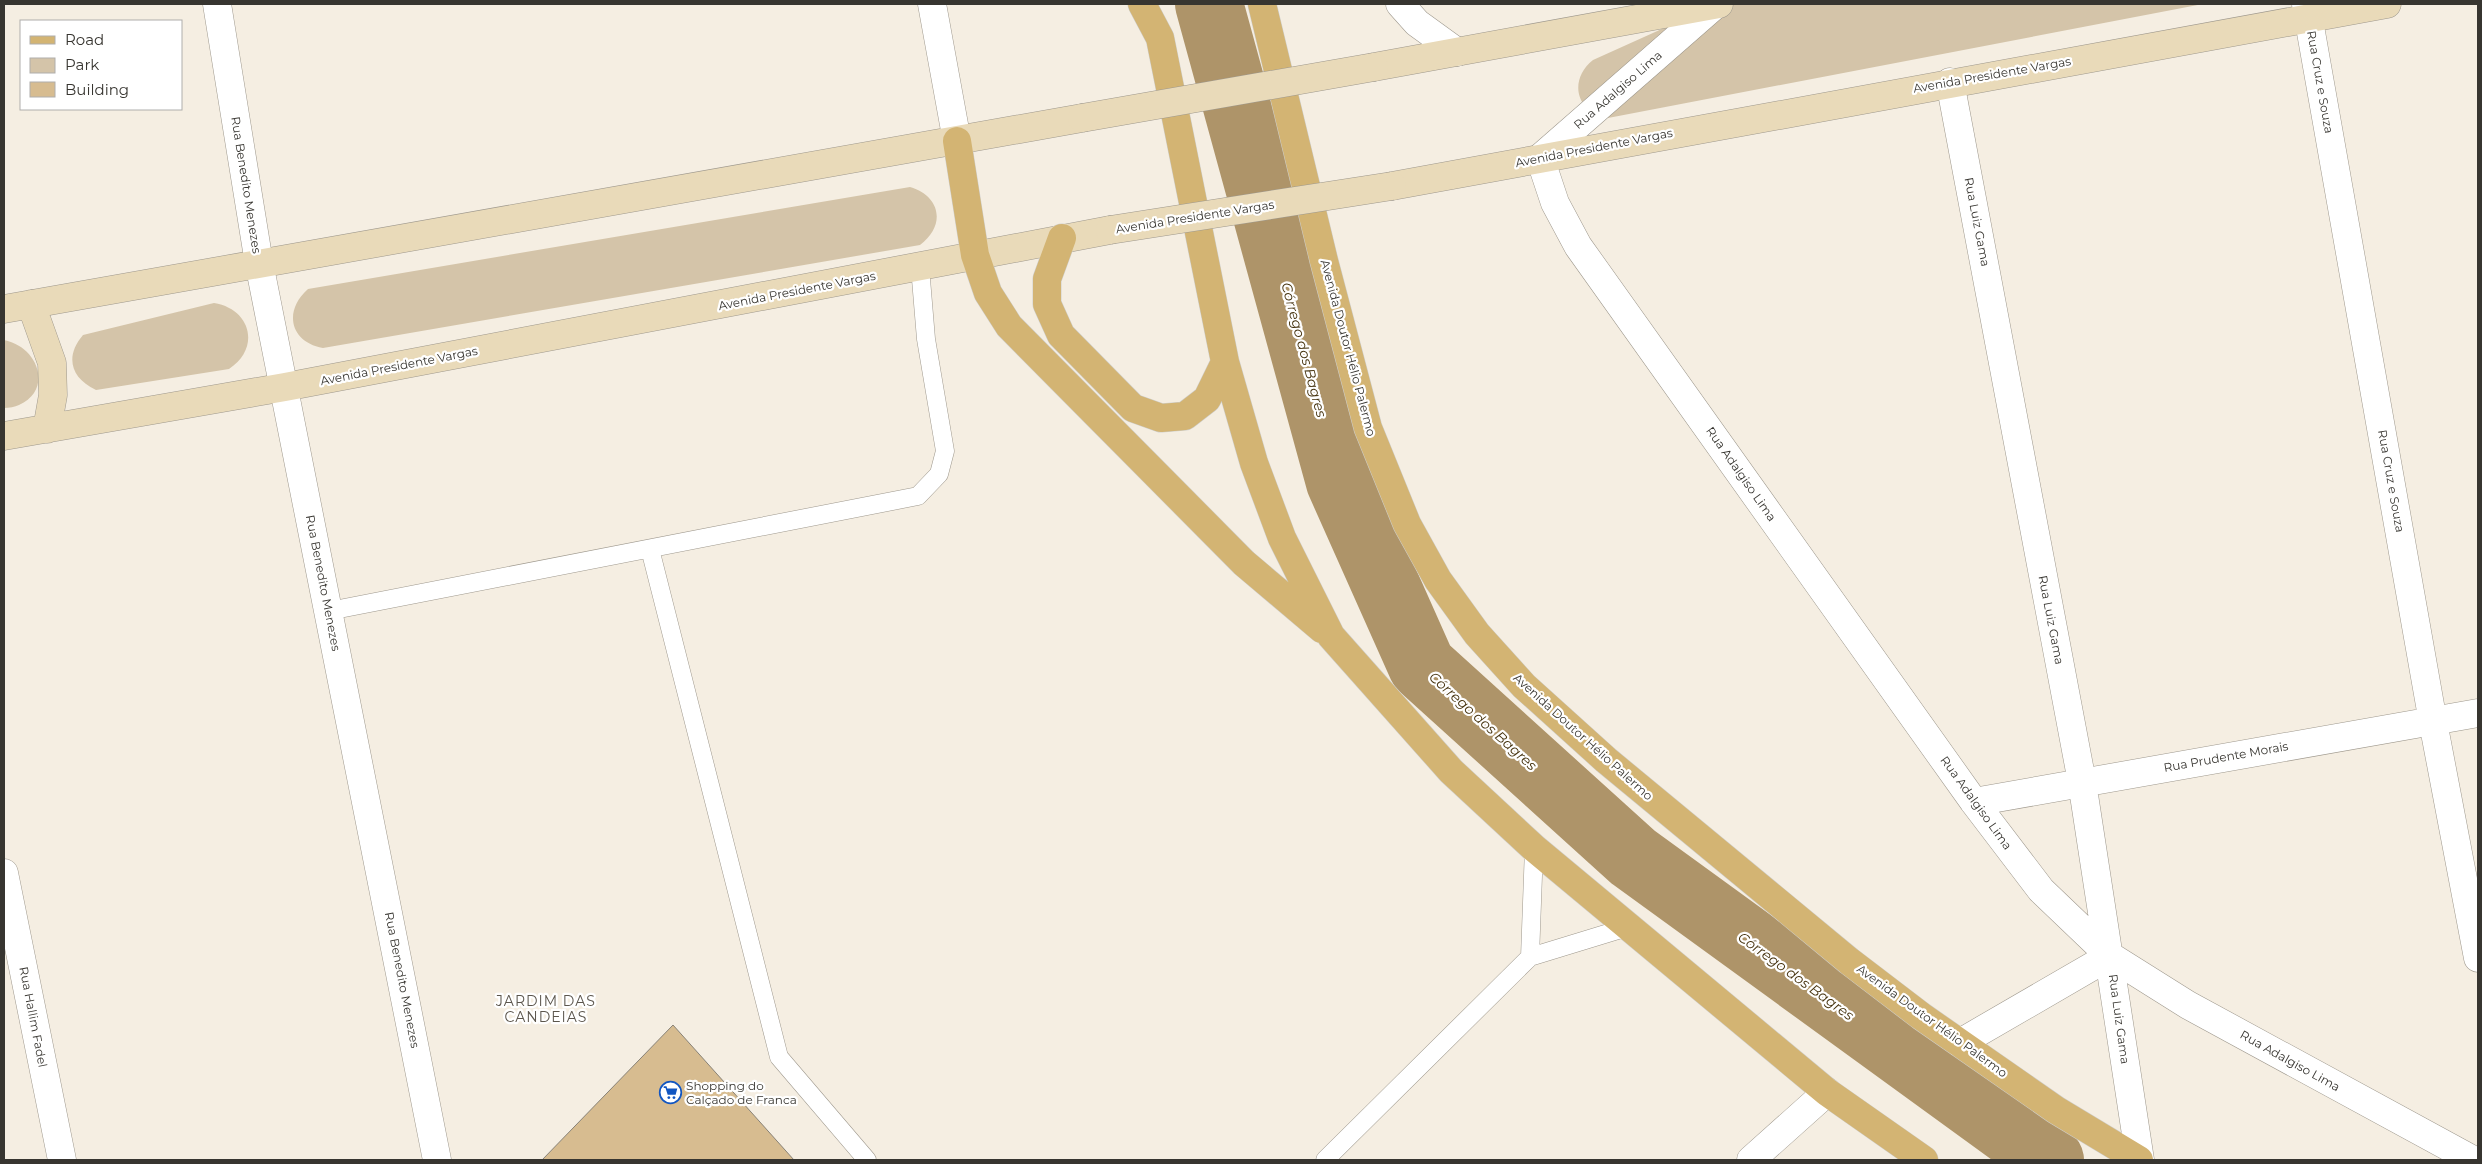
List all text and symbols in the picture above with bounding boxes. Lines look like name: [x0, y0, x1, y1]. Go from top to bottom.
legend: [20, 20, 182, 110]
street label: Rua Cruz e Souza: [2304, 29, 2337, 135]
text: Road: [65, 30, 104, 49]
street label: Rua Adalgiso Lima: [1570, 47, 1665, 132]
street label: Avenida Presidente Vargas: [1912, 53, 2072, 96]
text: Park: [65, 55, 99, 74]
text: Building: [65, 80, 129, 99]
street label: Rua Benedito Menezes: [228, 115, 265, 255]
street label: Avenida Presidente Vargas: [1514, 125, 1674, 170]
street label: Rua Luiz Gama: [1961, 176, 1994, 268]
street label: Avenida Presidente Vargas: [1115, 197, 1275, 236]
street label: Avenida Doutor Hélio Palermo: [1318, 258, 1379, 438]
street label: Avenida Presidente Vargas: [717, 268, 877, 313]
water label: Córrego dos Bagres: [1277, 280, 1331, 420]
street label: Avenida Presidente Vargas: [319, 343, 479, 388]
street label: Rua Adalgiso Lima: [1703, 424, 1780, 524]
street label: Rua Cruz e Souza: [2375, 428, 2408, 534]
street label: Rua Benedito Menezes: [303, 514, 344, 652]
street label: Rua Luiz Gama: [2035, 574, 2068, 666]
water label: Córrego dos Bagres: [1425, 668, 1541, 774]
street label: Avenida Doutor Hélio Palermo: [1511, 670, 1656, 803]
street label: Rua Prudente Morais: [2162, 738, 2289, 775]
street label: Rua Adalgiso Lima: [1937, 753, 2015, 852]
street label: Rua Benedito Menezes: [382, 911, 423, 1049]
water label: Córrego dos Bagres: [1734, 928, 1858, 1024]
street label: Avenida Doutor Hélio Palermo: [1854, 961, 2010, 1080]
street label: Rua Hallim Fadel: [16, 965, 51, 1069]
street label: Rua Luiz Gama: [2106, 973, 2133, 1065]
district label: JARDIM DAS CANDEIAS: [495, 992, 596, 1026]
street label: Rua Adalgiso Lima: [2238, 1027, 2343, 1094]
place label: Shopping do Calçado de Franca: [686, 1078, 797, 1107]
supermarket icon: Shopping do Calçado de Franca: [658, 1081, 682, 1105]

